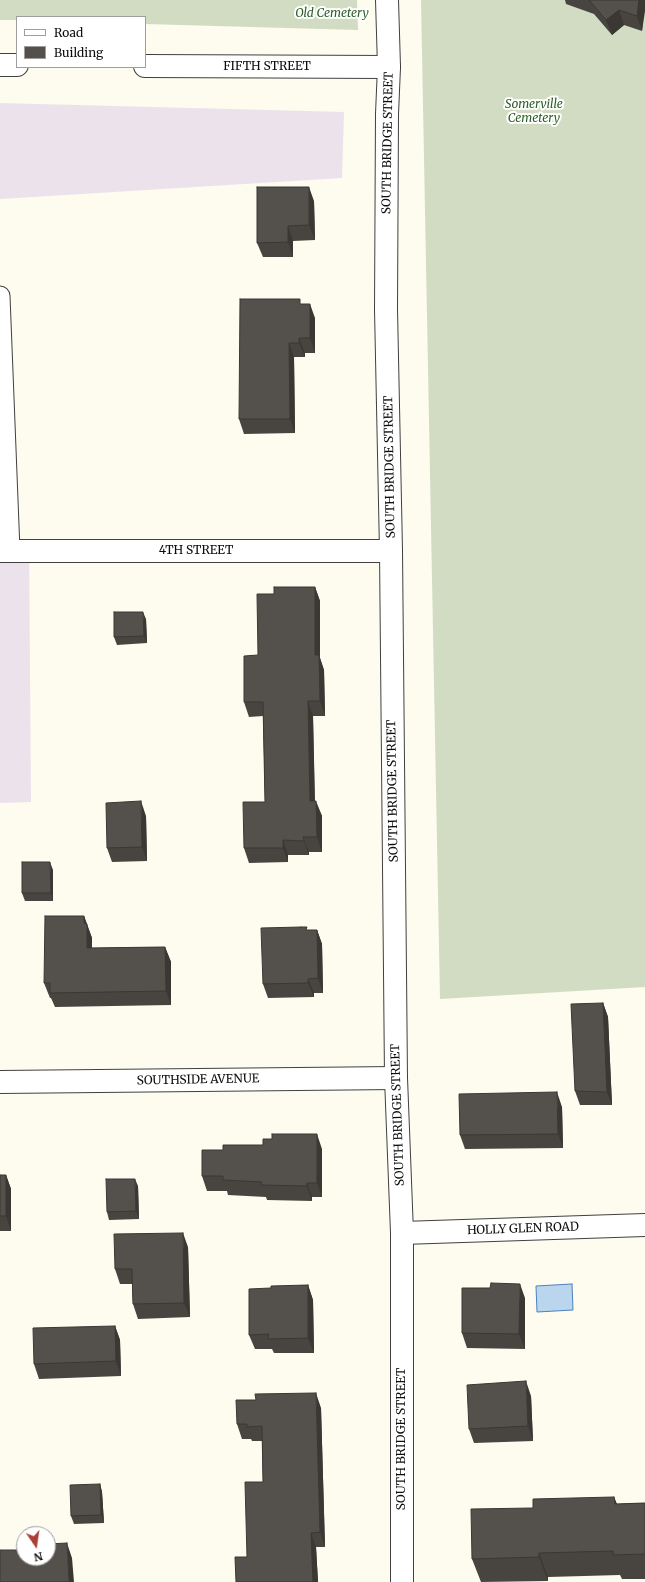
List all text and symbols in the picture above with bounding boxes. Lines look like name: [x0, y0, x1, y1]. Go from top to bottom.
park label: Old Cemetery: [295, 7, 369, 21]
legend: [16, 16, 146, 68]
text: Road: [54, 25, 83, 40]
text: Building: [54, 45, 103, 60]
street label: FIFTH STREET: [223, 60, 311, 74]
street label: SOUTH BRIDGE STREET: [380, 72, 396, 214]
park label: Somerville Cemetery: [505, 98, 563, 126]
street label: SOUTH BRIDGE STREET: [382, 396, 398, 538]
street label: 4TH STREET: [159, 544, 233, 558]
street label: SOUTH BRIDGE STREET: [385, 720, 401, 862]
street label: SOUTH BRIDGE STREET: [388, 1044, 408, 1186]
street label: SOUTHSIDE AVENUE: [137, 1072, 259, 1088]
street label: HOLLY GLEN ROAD: [467, 1220, 579, 1238]
street label: SOUTH BRIDGE STREET: [395, 1368, 409, 1510]
north arrow: [16, 1526, 56, 1566]
text: N: [33, 1549, 44, 1565]

